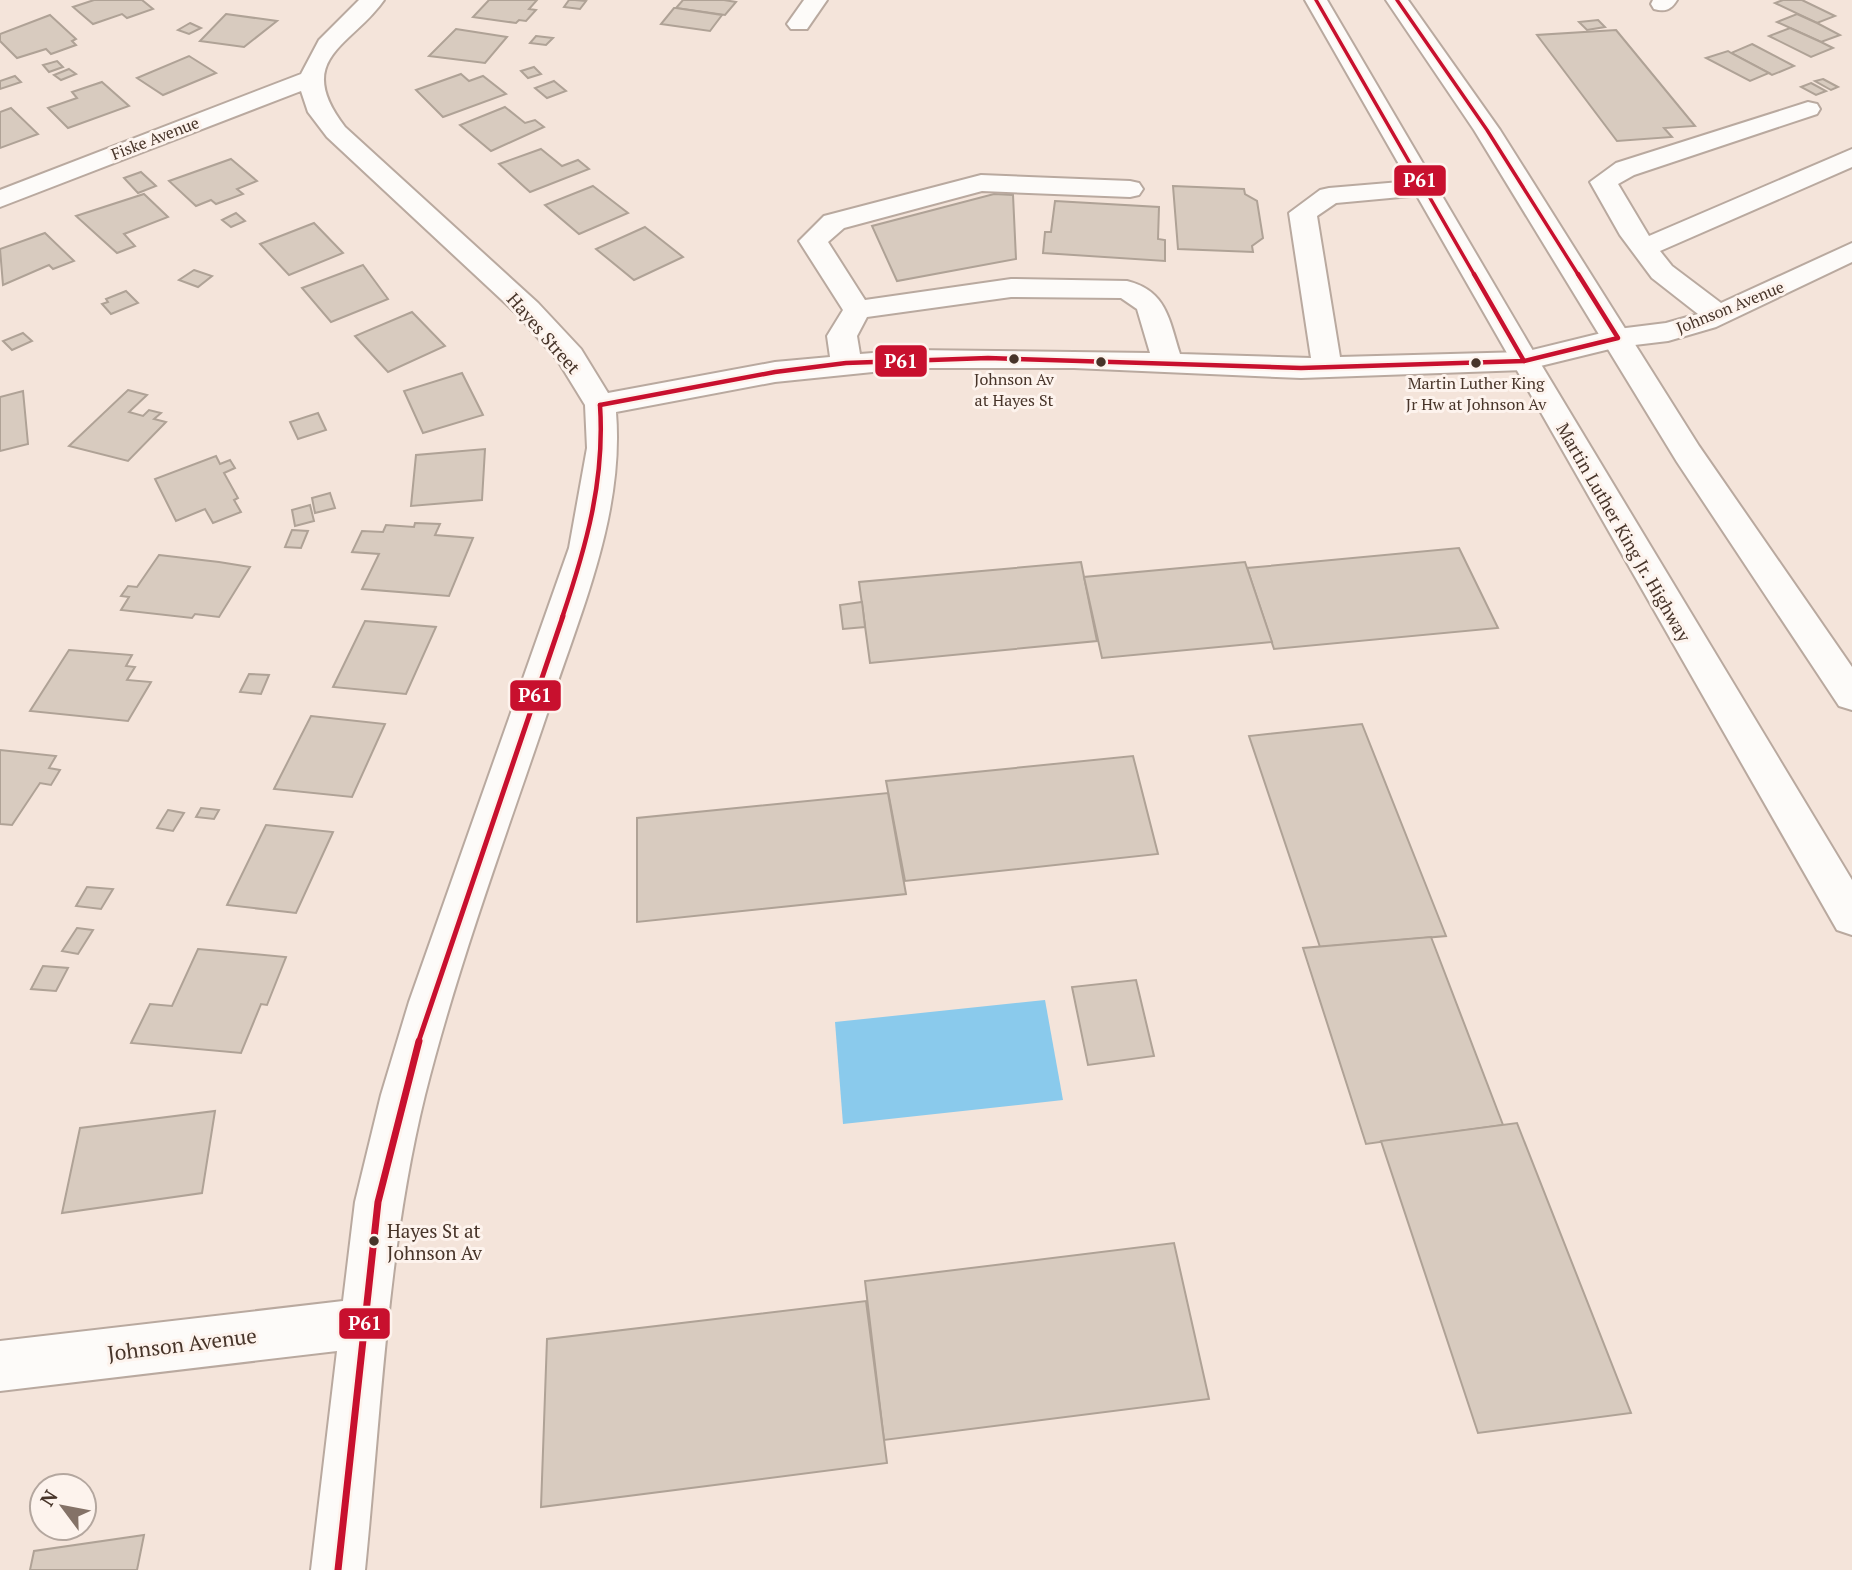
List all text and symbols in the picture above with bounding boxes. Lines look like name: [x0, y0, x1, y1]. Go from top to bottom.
street label: Fiske Avenue: [108, 111, 202, 165]
line badge: P61: [1393, 164, 1447, 197]
text: P61: [1403, 167, 1437, 192]
street label: Johnson Avenue: [1673, 275, 1787, 339]
street label: Hayes Street: [502, 287, 586, 379]
line badge: P61: [874, 344, 928, 378]
text: P61: [884, 348, 918, 373]
marker: Johnson Av at Hayes St: [1007, 352, 1021, 366]
unlabelled marker: [1094, 355, 1108, 369]
marker: Martin Luther King Jr Hw at Johnson Av: [1469, 356, 1483, 370]
place label: Johnson Av at Hayes St: [974, 368, 1055, 411]
place label: Martin Luther King Jr Hw at Johnson Av: [1406, 372, 1547, 415]
street label: Martin Luther King Jr. Highway: [1551, 418, 1697, 647]
line badge: P61: [509, 679, 562, 712]
text: P61: [518, 682, 552, 707]
place label: Hayes St at Johnson Av: [387, 1218, 482, 1265]
marker: Hayes St at Johnson Av: [367, 1234, 381, 1248]
line badge: P61: [338, 1307, 391, 1340]
text: P61: [348, 1310, 382, 1335]
street label: Johnson Avenue: [106, 1321, 258, 1367]
north arrow: [28, 1472, 98, 1542]
text: N: [34, 1484, 63, 1510]

